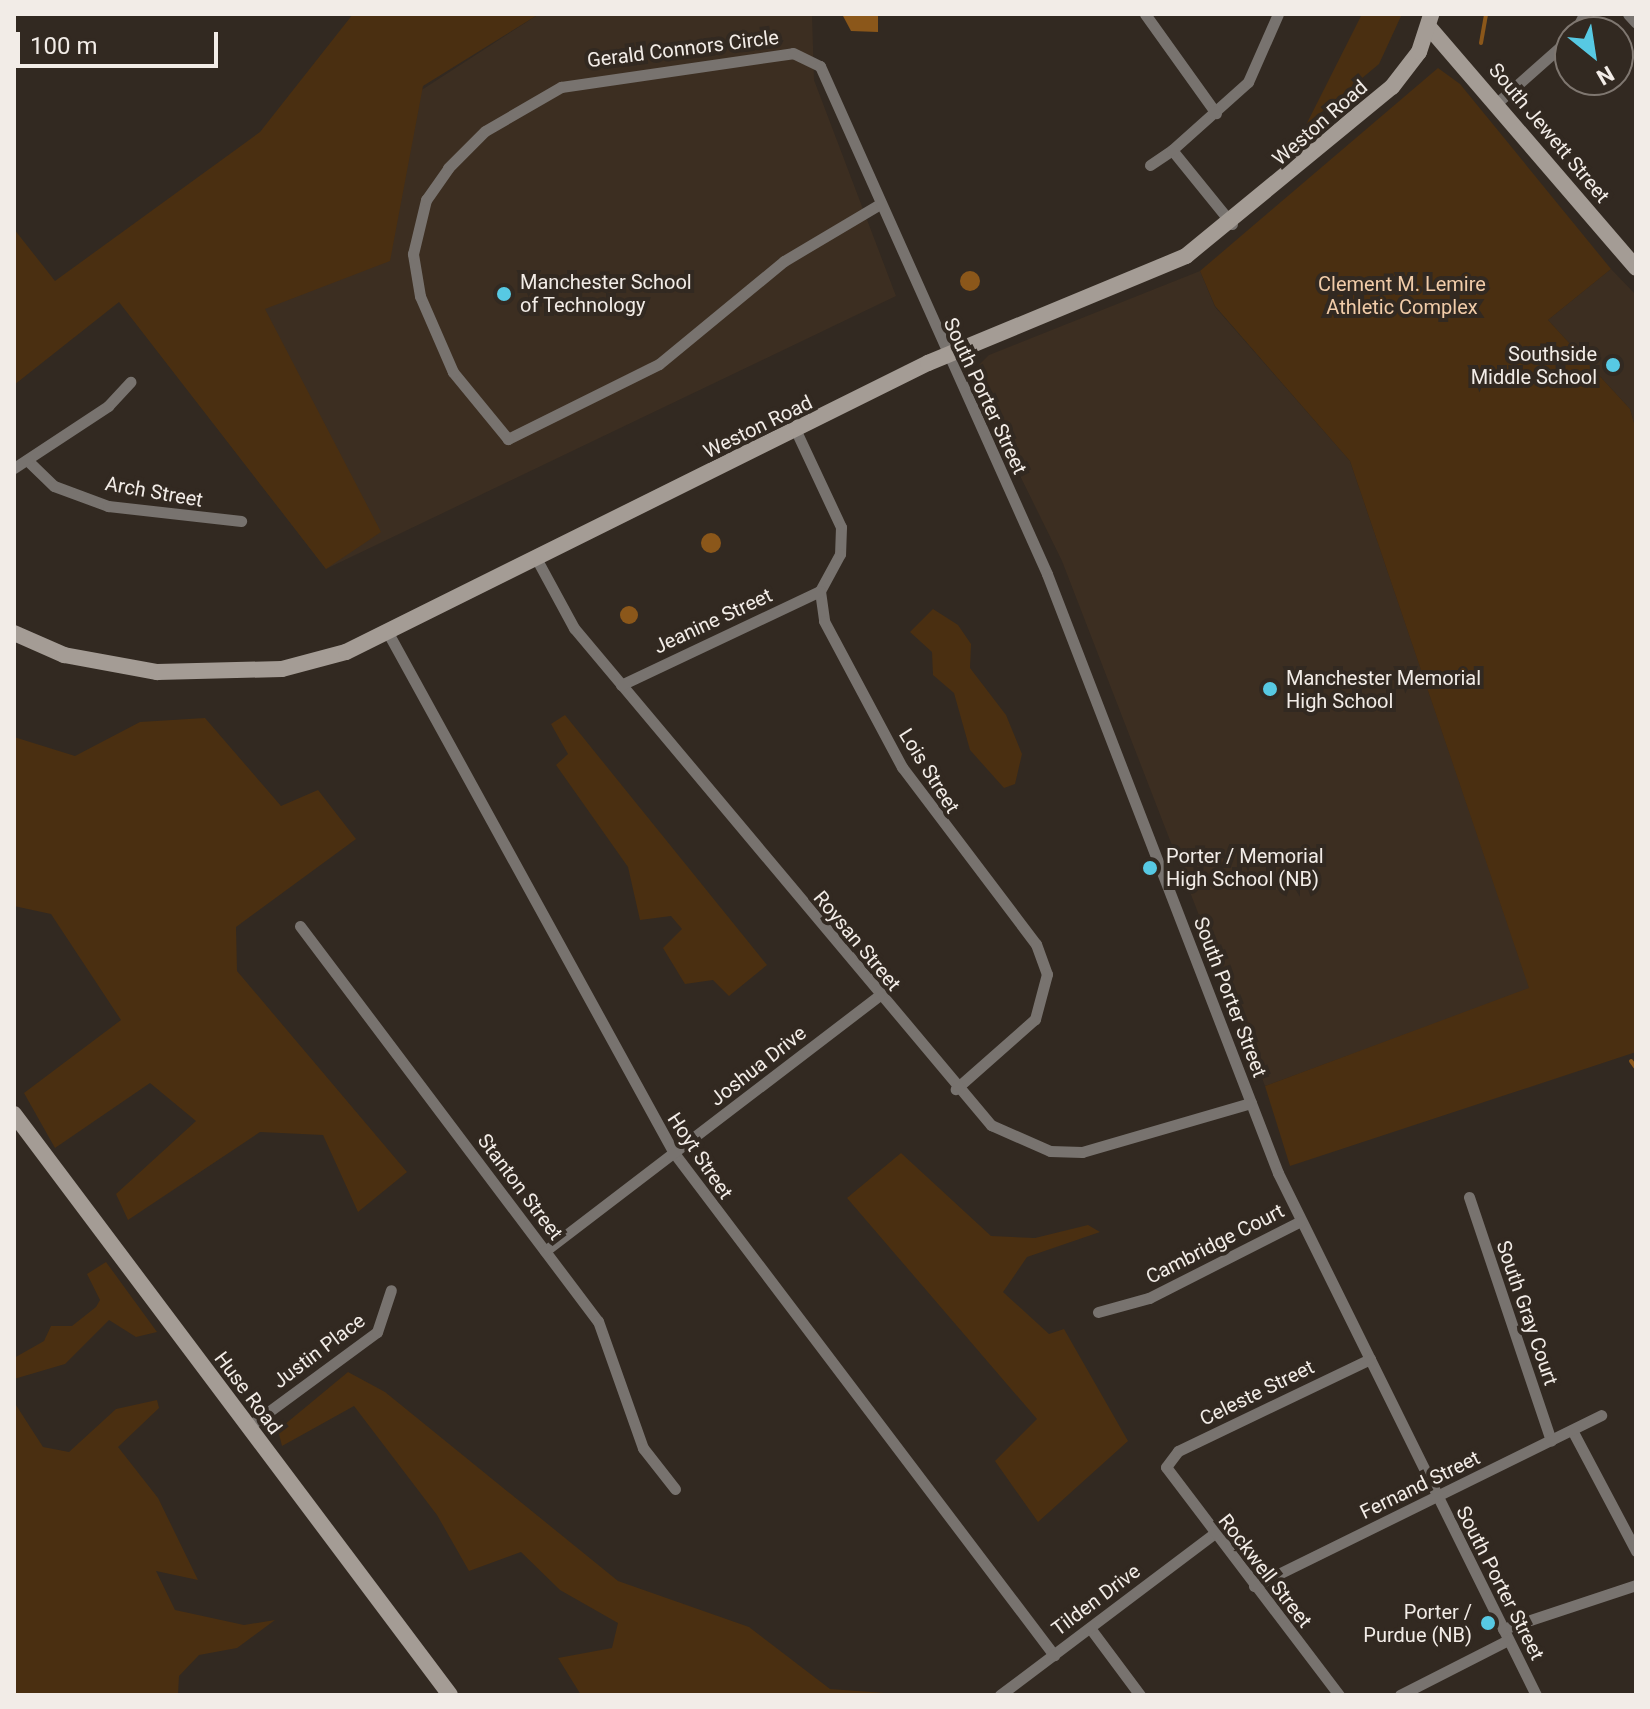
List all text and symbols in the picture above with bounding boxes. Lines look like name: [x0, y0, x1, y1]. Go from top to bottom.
scale bar: [20, 16, 222, 66]
north arrow: [1554, 16, 1634, 96]
street label: Gerald Connors Circle: [586, 25, 780, 73]
text: 100 m: [30, 32, 97, 60]
street label: South Jewett Street: [1484, 58, 1614, 208]
text: N: [1592, 61, 1618, 90]
street label: Weston Road: [1268, 75, 1372, 171]
place label: Manchester School of Technology: [520, 270, 692, 317]
park label: Clement M. Lemire Athletic Complex: [1318, 273, 1486, 320]
marker: Manchester School of Technology: [495, 285, 513, 303]
street label: South Porter Street: [938, 314, 1032, 478]
place label: Southside Middle School: [1471, 342, 1597, 389]
marker: Southside Middle School: [1604, 356, 1622, 374]
street label: Weston Road: [700, 390, 816, 464]
street label: Arch Street: [103, 472, 205, 512]
street label: Jeanine Street: [650, 583, 776, 659]
place label: Manchester Memorial High School: [1286, 666, 1481, 713]
marker: Manchester Memorial High School: [1261, 680, 1279, 698]
street label: Lois Street: [894, 724, 964, 818]
place label: Porter / Memorial High School (NB): [1166, 844, 1324, 891]
marker: Porter / Memorial High School (NB): [1141, 859, 1159, 877]
street label: Roysan Street: [808, 886, 906, 996]
street label: South Porter Street: [1188, 914, 1272, 1080]
street label: Joshua Drive: [705, 1021, 811, 1111]
street label: Hoyt Street: [662, 1108, 738, 1204]
street label: Stanton Street: [472, 1129, 568, 1245]
street label: Cambridge Court: [1142, 1199, 1288, 1289]
street label: South Gray Court: [1491, 1238, 1563, 1388]
street label: Justin Place: [268, 1309, 370, 1393]
street label: Huse Road: [209, 1347, 287, 1439]
street label: Celeste Street: [1196, 1355, 1318, 1431]
street label: Fernand Street: [1356, 1446, 1484, 1524]
street label: South Porter Street: [1451, 1502, 1549, 1664]
street label: Rockwell Street: [1213, 1509, 1317, 1633]
street label: Tilden Drive: [1047, 1559, 1145, 1641]
place label: Porter / Purdue (NB): [1363, 1600, 1472, 1647]
marker: Porter / Purdue (NB): [1479, 1614, 1497, 1632]

